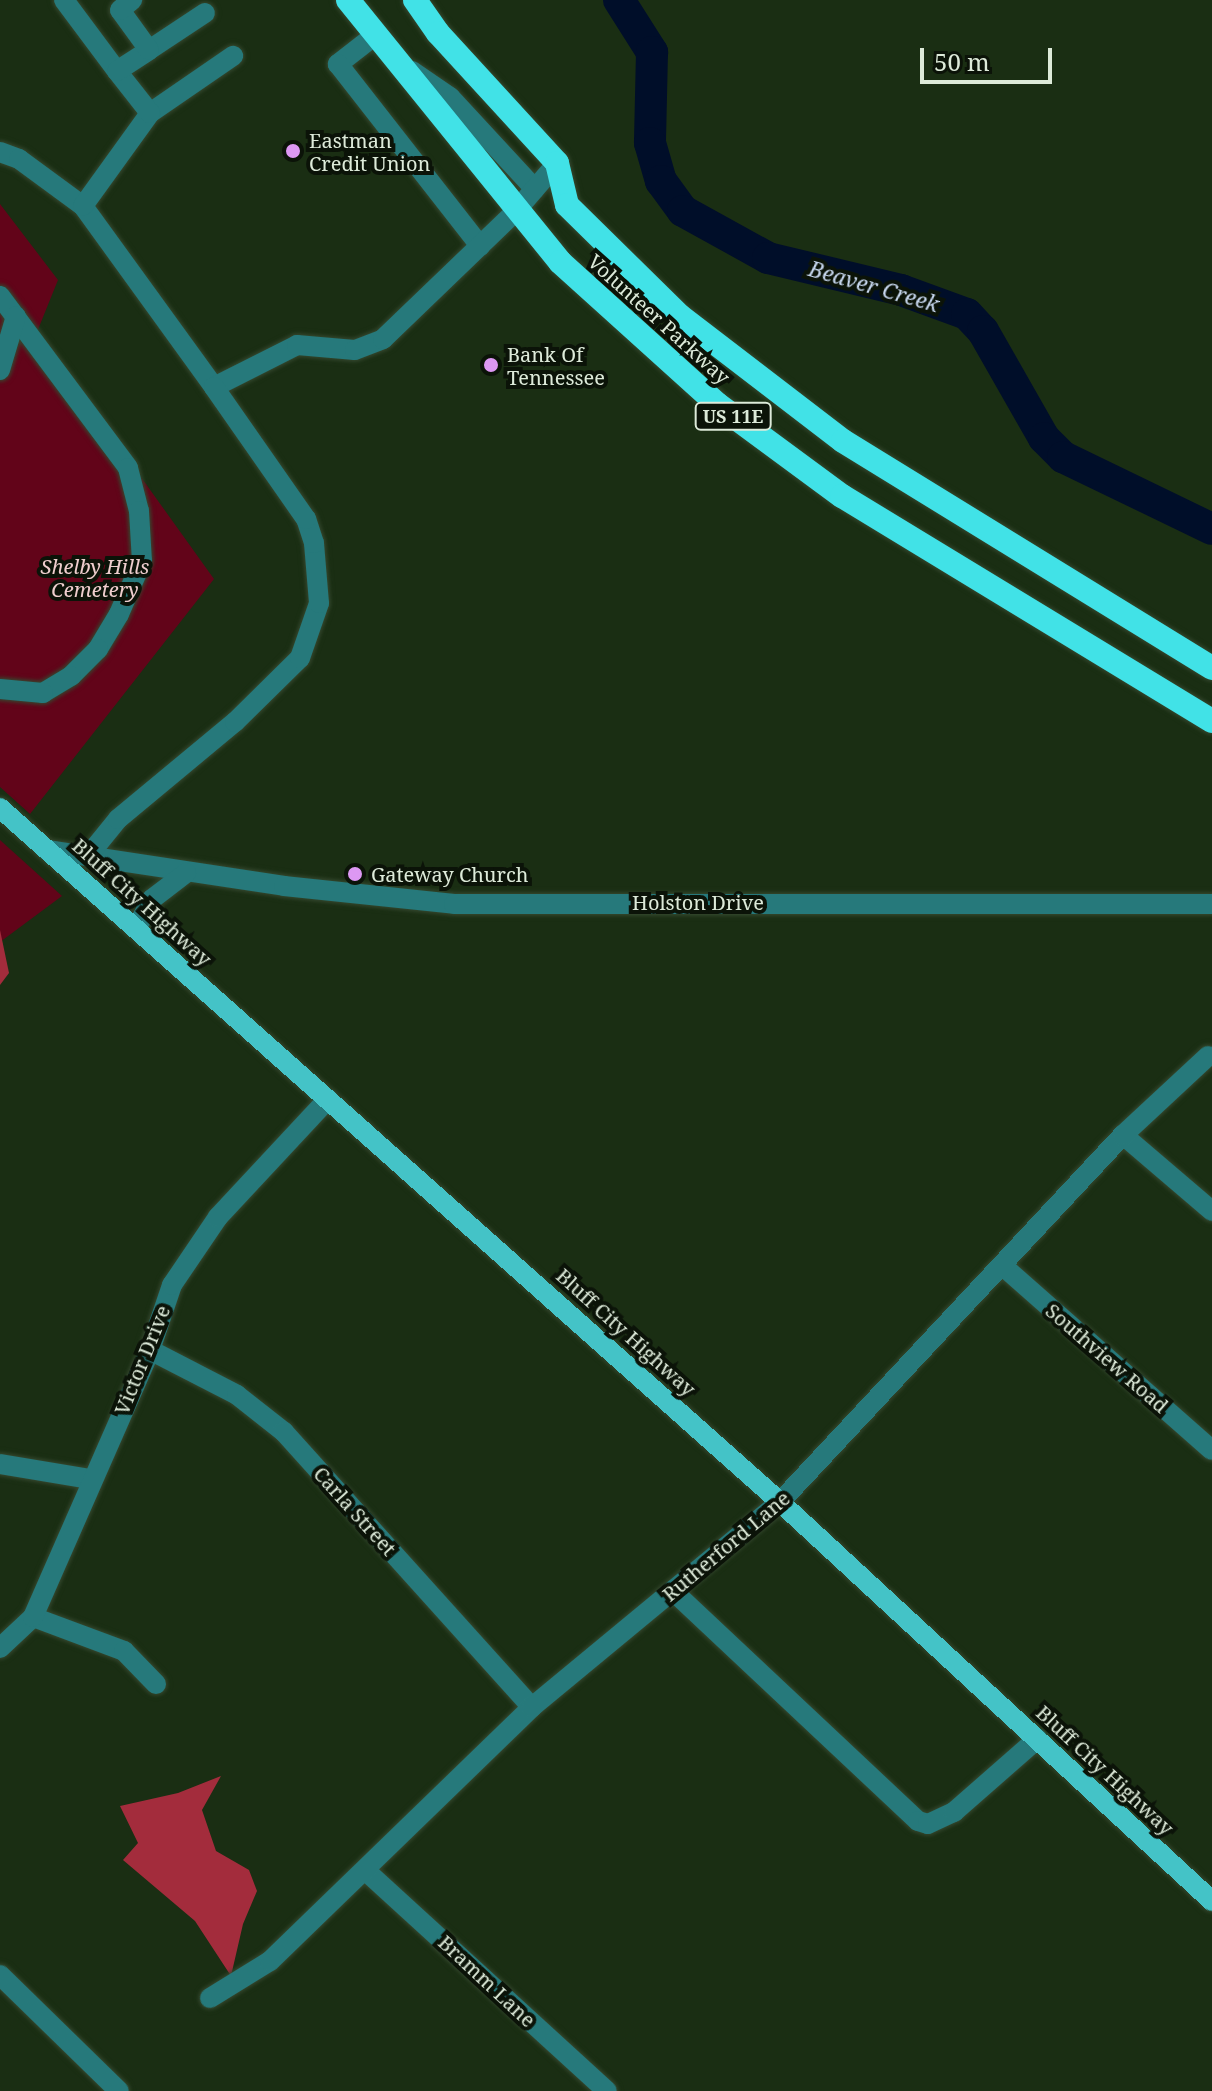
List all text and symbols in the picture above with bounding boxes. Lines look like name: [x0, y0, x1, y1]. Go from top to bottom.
scale bar: [924, 32, 1056, 82]
text: 50 m: [934, 45, 990, 78]
place label: Eastman Credit Union: [309, 128, 430, 175]
marker: Eastman Credit Union: [284, 142, 302, 160]
street label: Volunteer Parkway: [583, 249, 735, 389]
water label: Beaver Creek: [806, 255, 942, 317]
place label: Bank Of Tennessee: [507, 342, 605, 389]
marker: Bank Of Tennessee: [482, 356, 500, 374]
road number: US 11E: [693, 402, 773, 430]
park label: Shelby Hills Cemetery: [41, 554, 149, 601]
street label: Bluff City Highway: [68, 833, 216, 971]
place label: Gateway Church: [371, 862, 529, 886]
marker: Gateway Church: [346, 865, 364, 883]
street label: Holston Drive: [632, 890, 764, 914]
street label: Bluff City Highway: [552, 1263, 700, 1401]
street label: Southview Road: [1041, 1298, 1173, 1418]
street label: Victor Drive: [109, 1302, 175, 1418]
street label: Carla Street: [309, 1462, 401, 1560]
street label: Rutherford Lane: [657, 1486, 795, 1606]
street label: Bluff City Highway: [1031, 1700, 1179, 1840]
street label: Bramm Lane: [434, 1930, 540, 2032]

